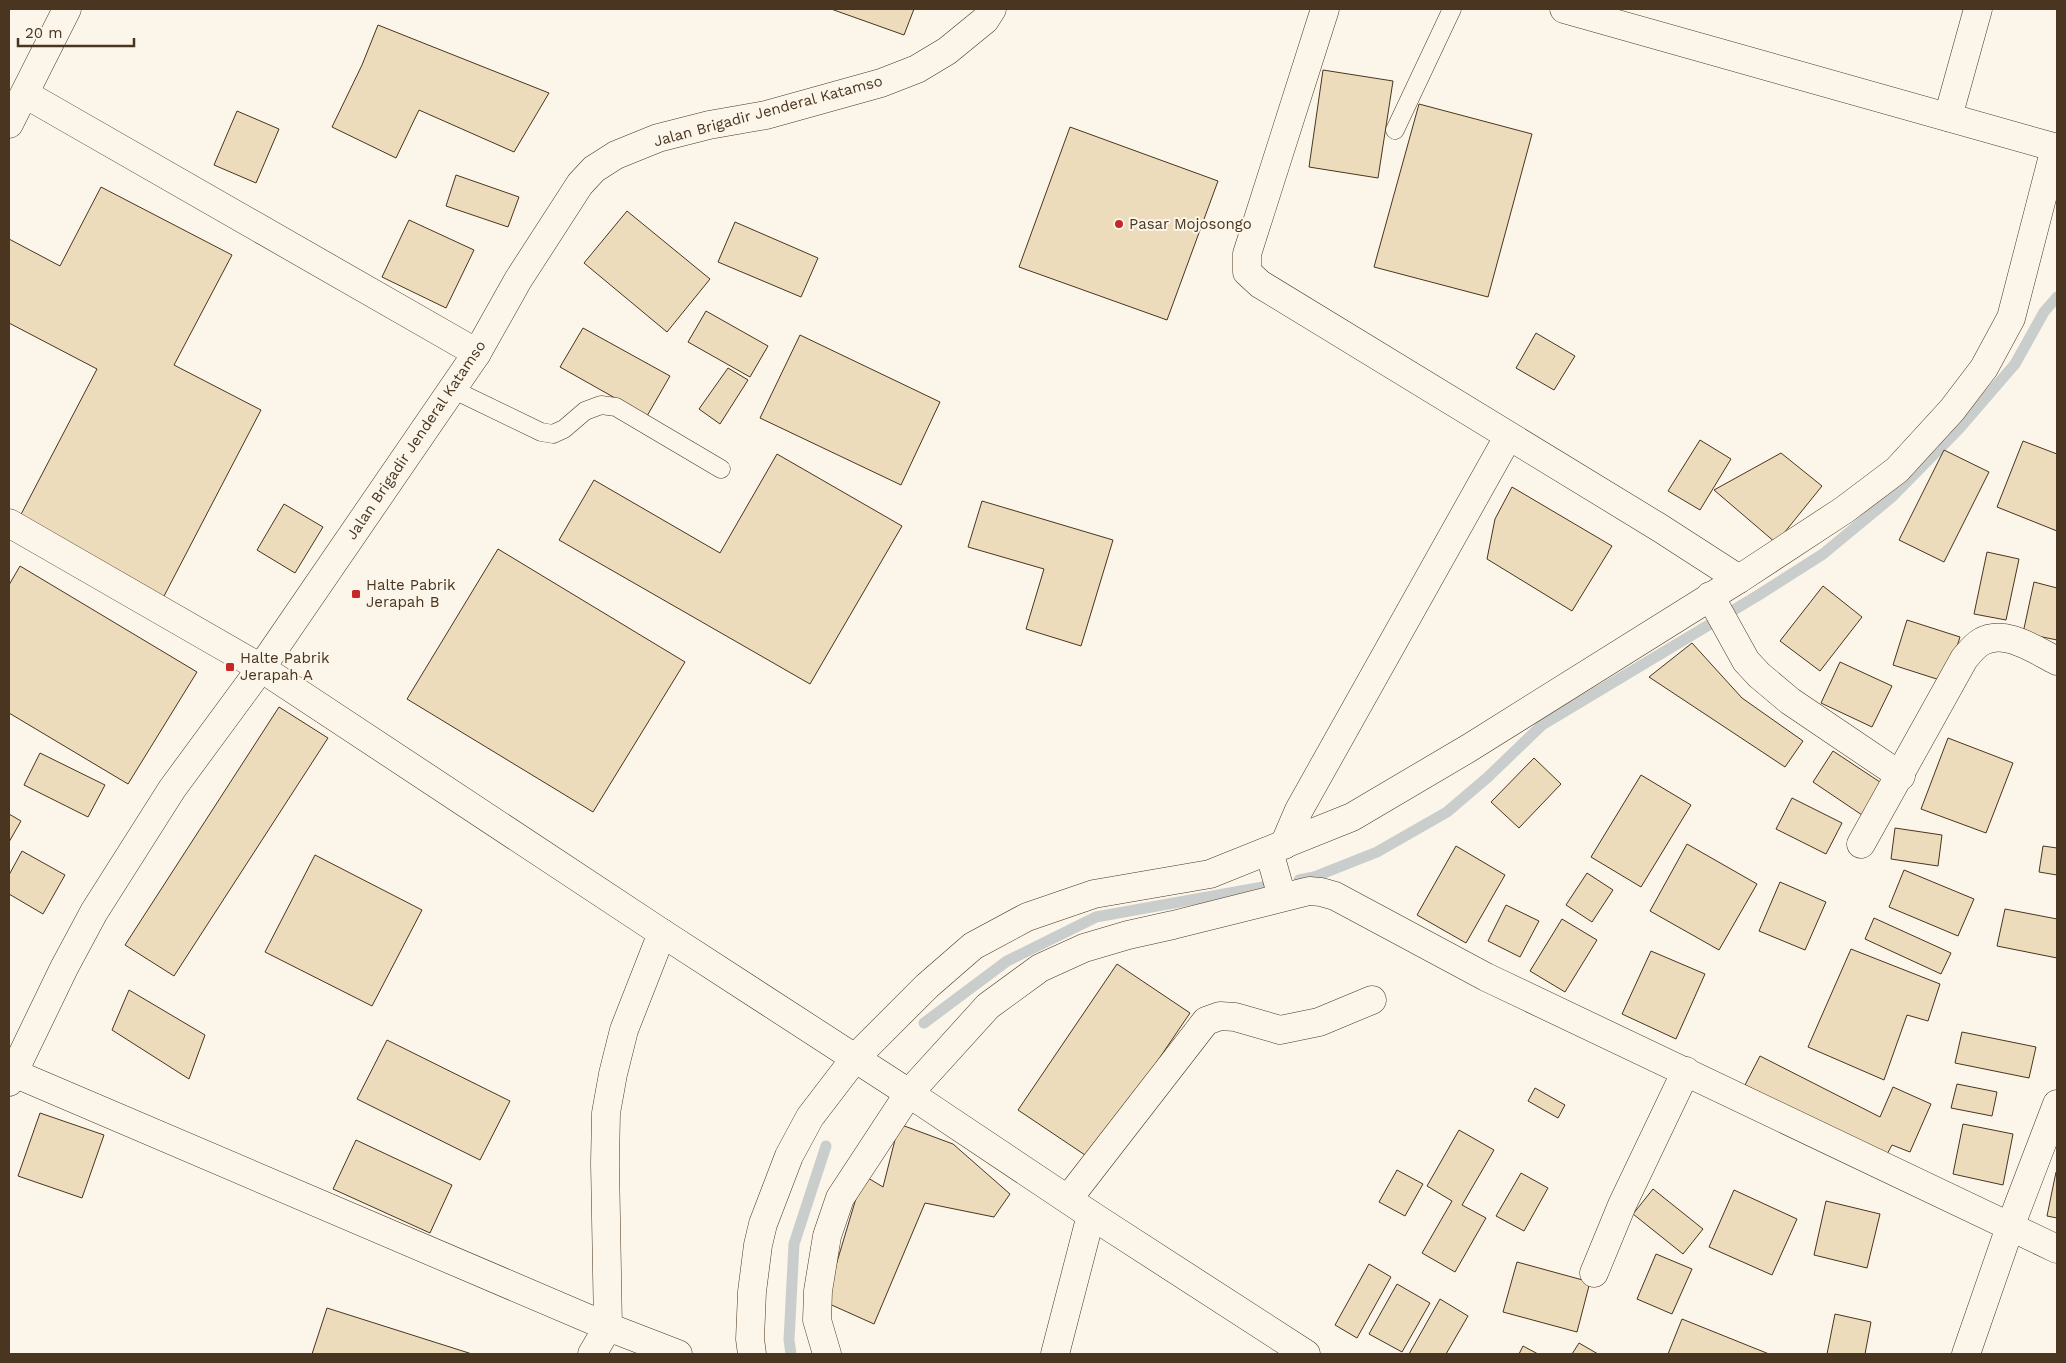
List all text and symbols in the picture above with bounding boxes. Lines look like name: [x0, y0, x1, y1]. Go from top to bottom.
scale bar: [18, 15, 134, 47]
text: 20 m: [25, 24, 63, 42]
street label: Jalan Brigadir Jenderal Katamso: [652, 72, 884, 150]
place label: Pasar Mojosongo: [1129, 215, 1252, 233]
marker: Pasar Mojosongo: [1113, 218, 1125, 230]
street label: Jalan Brigadir Jenderal Katamso: [342, 337, 490, 543]
place label: Halte Pabrik Jerapah B: [366, 576, 456, 611]
marker: Halte Pabrik Jerapah B: [350, 588, 362, 600]
place label: Halte Pabrik Jerapah A: [240, 649, 330, 684]
marker: Halte Pabrik Jerapah A: [224, 661, 236, 673]

